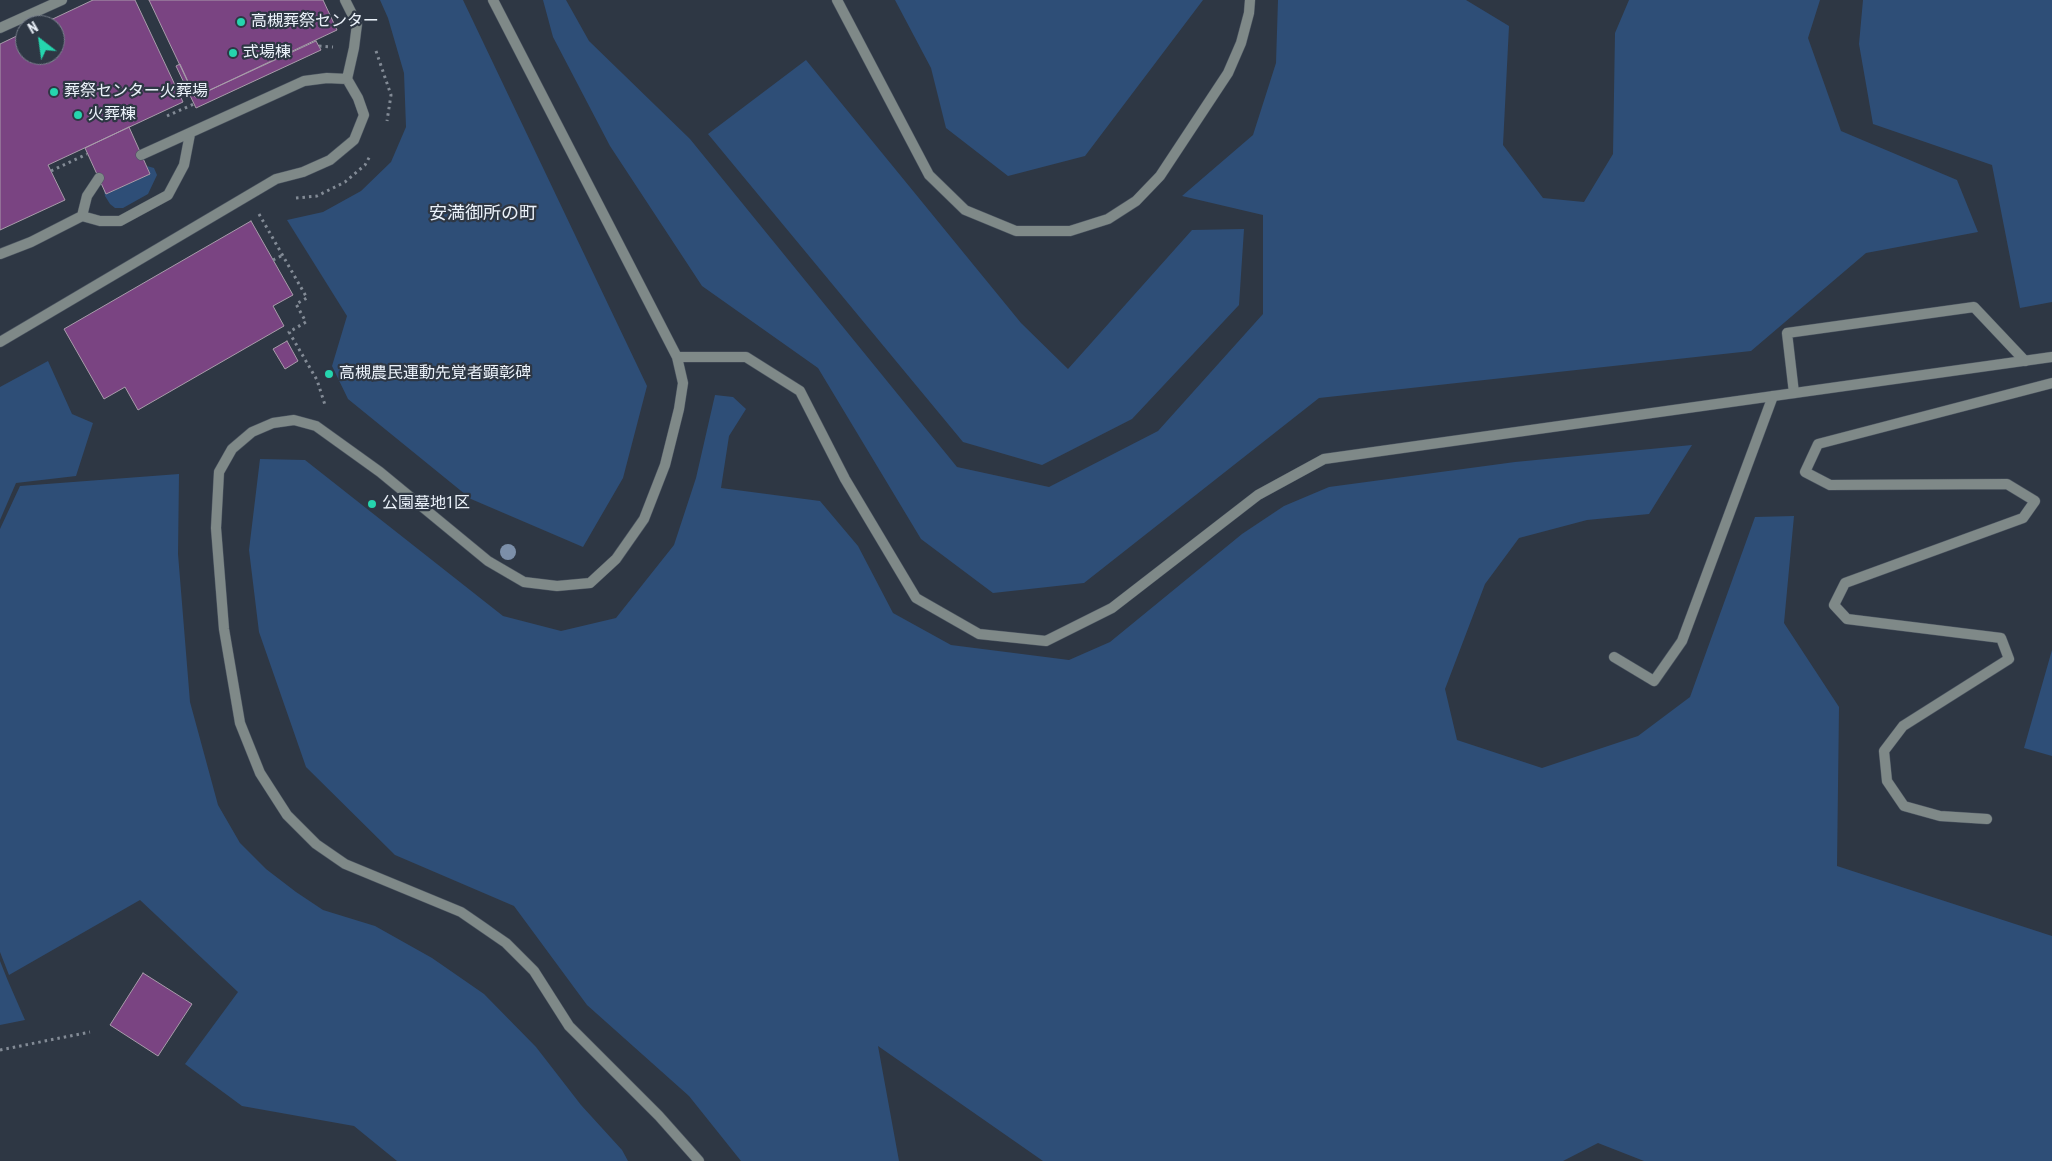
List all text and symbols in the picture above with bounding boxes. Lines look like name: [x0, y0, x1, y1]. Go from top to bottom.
place label: 高槻葬祭センター: [251, 12, 379, 32]
north arrow: [15, 15, 65, 65]
marker: 高槻葬祭センター: [235, 16, 247, 28]
text: N: [25, 19, 41, 37]
place label: 式場棟: [243, 43, 291, 63]
marker: 式場棟: [227, 47, 239, 59]
place label: 葬祭センター火葬場: [64, 82, 208, 102]
marker: 葬祭センター火葬場: [48, 86, 60, 98]
place label: 火葬棟: [88, 105, 136, 125]
marker: 火葬棟: [72, 109, 84, 121]
district label: 安満御所の町: [429, 203, 537, 225]
place label: 高槻農民運動先覚者顕彰碑: [339, 364, 531, 384]
marker: 高槻農民運動先覚者顕彰碑: [323, 368, 335, 380]
place label: 公園墓地1区: [382, 494, 470, 514]
marker: 公園墓地1区: [366, 498, 378, 510]

